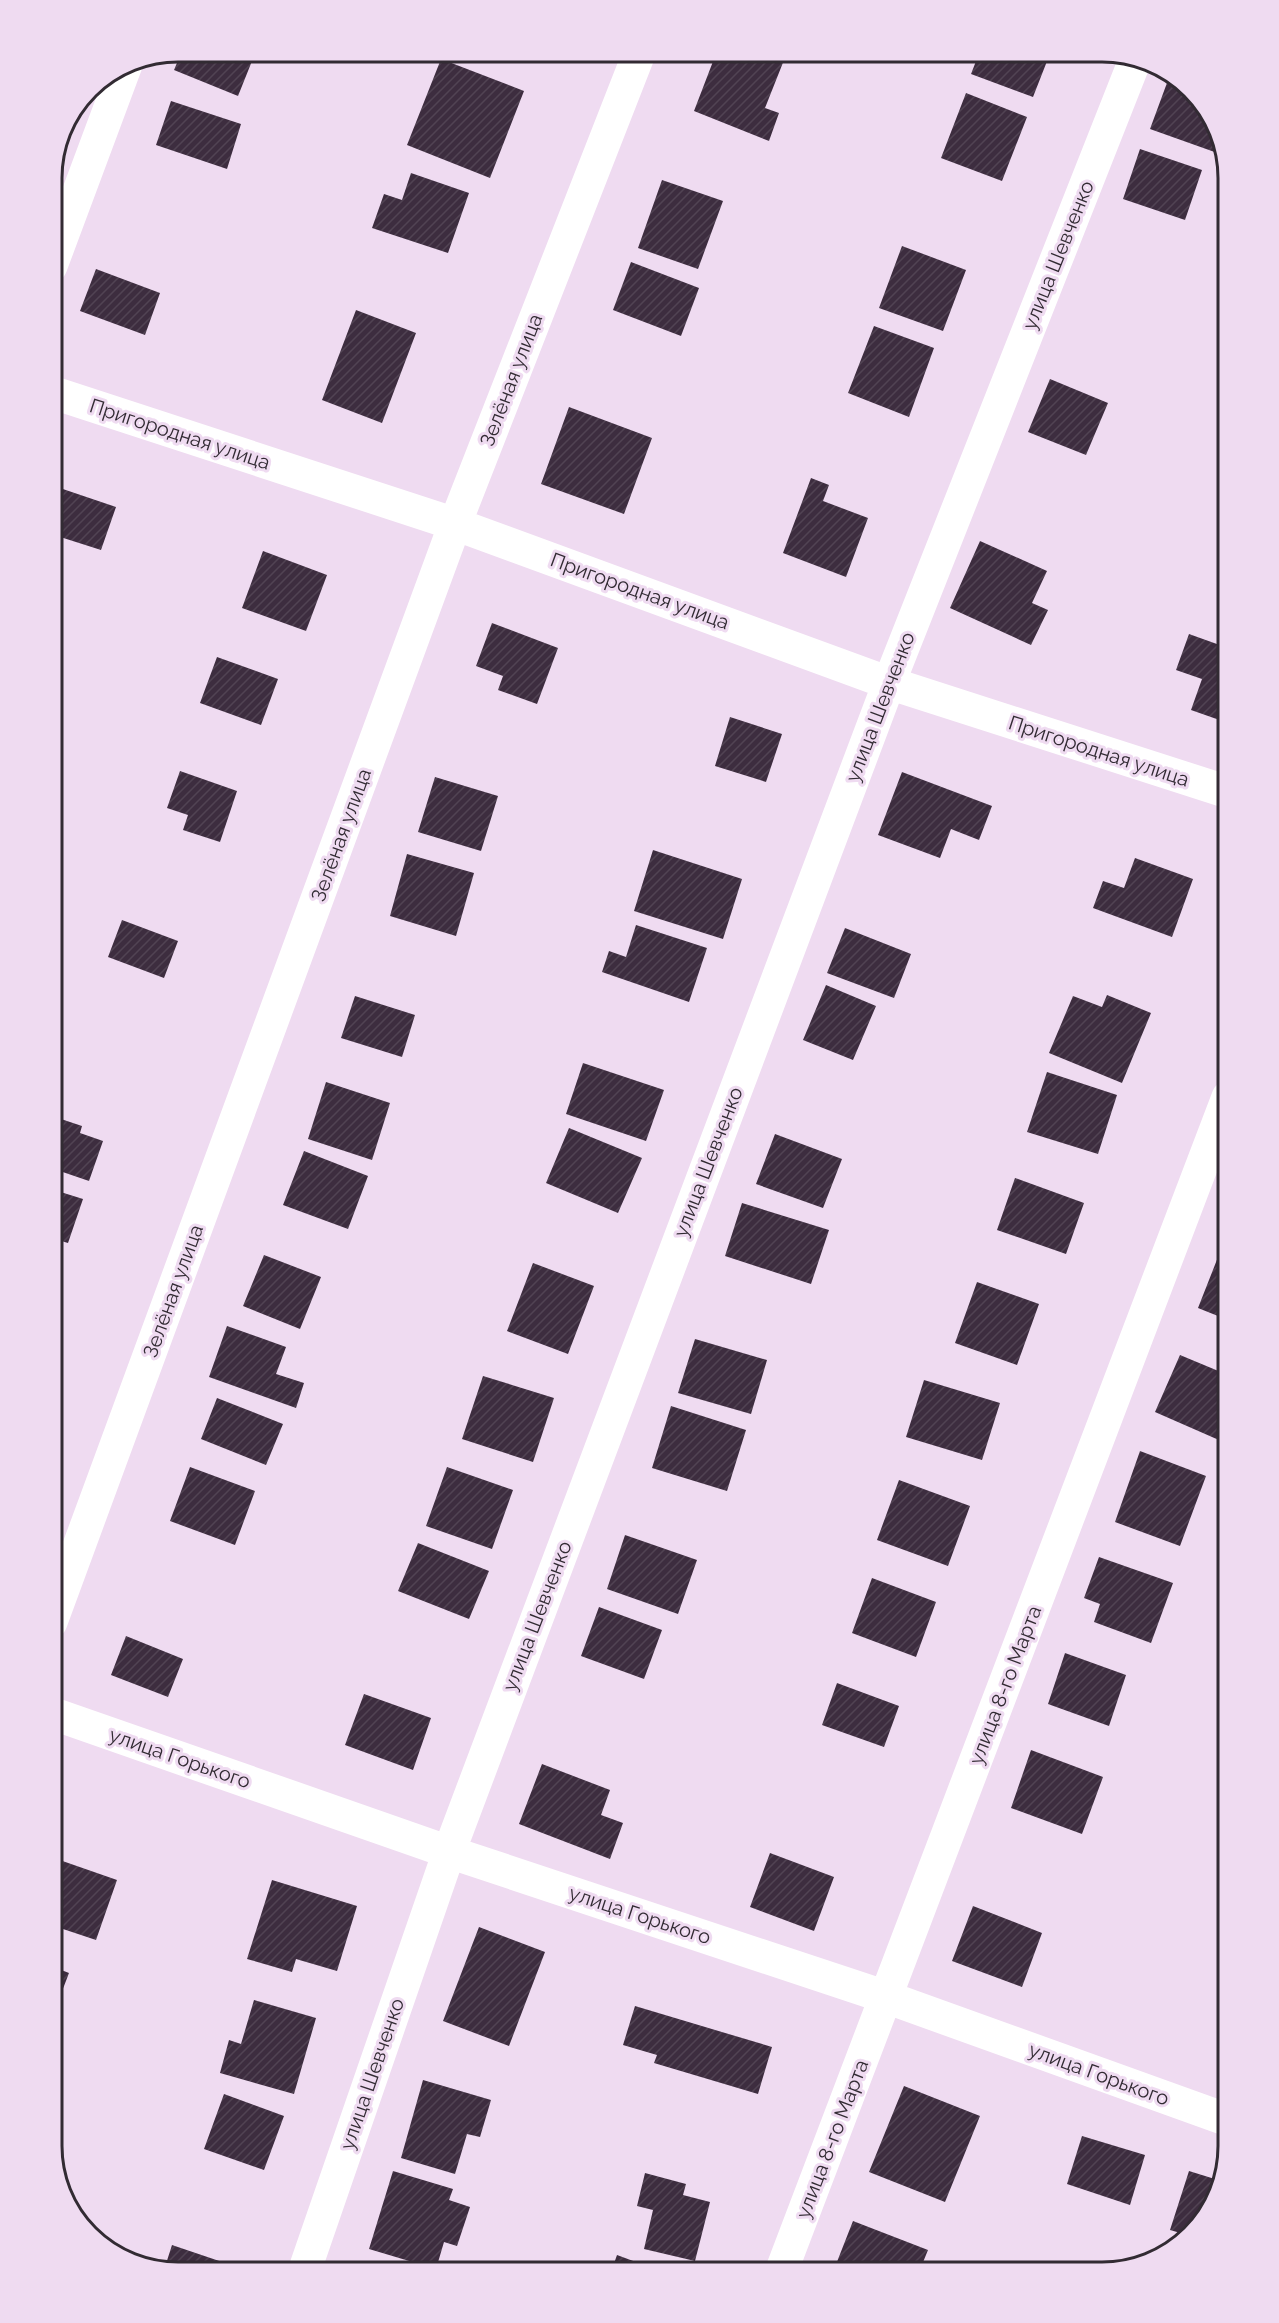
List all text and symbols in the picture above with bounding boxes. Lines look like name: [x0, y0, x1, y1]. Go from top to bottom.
street label: улица Шевченко: [1017, 177, 1099, 333]
street label: Зелёная улица: [475, 310, 547, 450]
street label: Пригородная улица: [87, 393, 273, 475]
street label: Пригородная улица: [547, 548, 733, 634]
street label: улица Шевченко: [840, 629, 920, 785]
street label: Пригородная улица: [1006, 710, 1192, 792]
street label: Зелёная улица: [306, 765, 376, 905]
street label: улица Шевченко: [668, 1084, 748, 1240]
street label: Зелёная улица: [138, 1221, 208, 1361]
street label: улица Шевченко: [497, 1538, 577, 1694]
street label: улица 8-го Марта: [964, 1602, 1046, 1768]
street label: улица Горького: [106, 1723, 254, 1793]
street label: улица Горького: [566, 1881, 714, 1949]
street label: улица Шевченко: [335, 1995, 409, 2153]
street label: улица Горького: [1025, 2037, 1173, 2111]
street label: улица 8-го Марта: [791, 2056, 873, 2222]

